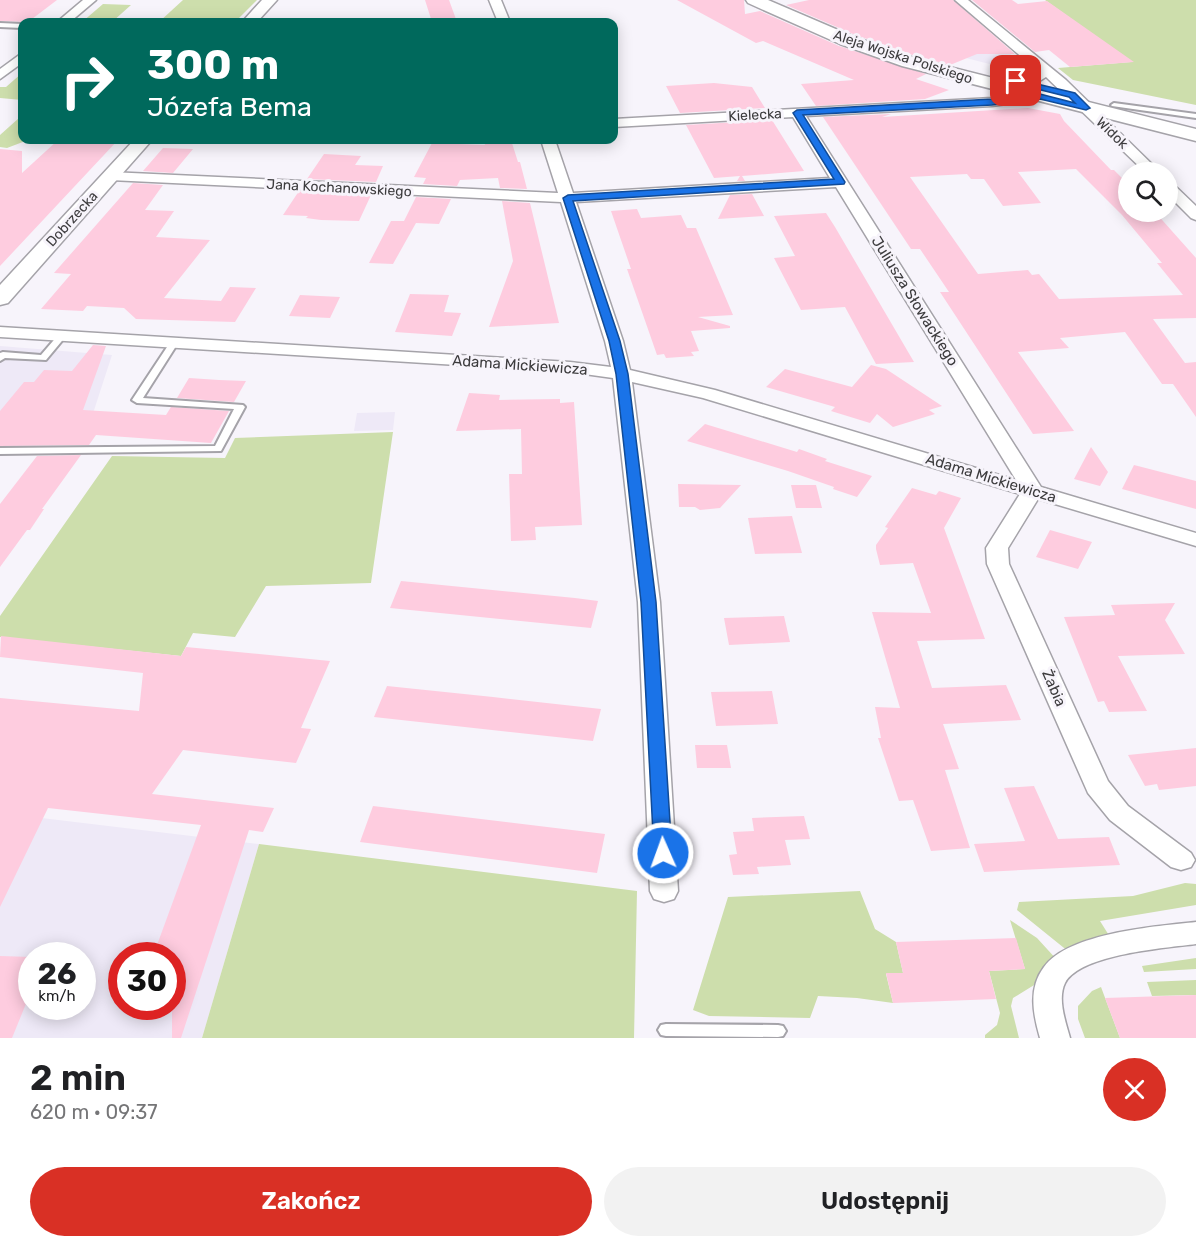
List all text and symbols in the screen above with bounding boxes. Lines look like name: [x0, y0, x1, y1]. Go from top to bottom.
street label: Aleja Wojska Polskiego: [831, 26, 975, 88]
text: 300 m: [147, 40, 279, 90]
icon: right: [48, 42, 126, 120]
pin: [990, 55, 1041, 106]
icon: arrive: [999, 64, 1032, 97]
text: Józefa Bema: [147, 91, 312, 123]
street label: Kielecka: [728, 105, 782, 125]
street label: Widok: [1092, 114, 1132, 153]
map controls: [1118, 162, 1178, 222]
button: search: [1118, 162, 1178, 222]
street label: Jana Kochanowskiego: [266, 176, 412, 200]
street label: Dobrzecka: [43, 188, 101, 250]
street label: Juliusza Słowackiego: [868, 233, 962, 369]
street label: Adama Mickiewicza: [452, 351, 588, 379]
street label: Adama Mickiewicza: [923, 450, 1059, 506]
street label: Żabia: [1038, 667, 1070, 709]
position arrow: [631, 821, 695, 885]
speed limit sign: 30: [108, 942, 186, 1020]
text: 26: [37, 956, 77, 992]
text: km/h: [38, 987, 76, 1005]
text: 2 min: [30, 1056, 126, 1099]
button: close: [1103, 1058, 1166, 1121]
text: 620 m · 09:37: [30, 1100, 158, 1124]
button: Zakończ: [30, 1167, 592, 1236]
button: Udostępnij: [604, 1167, 1166, 1236]

